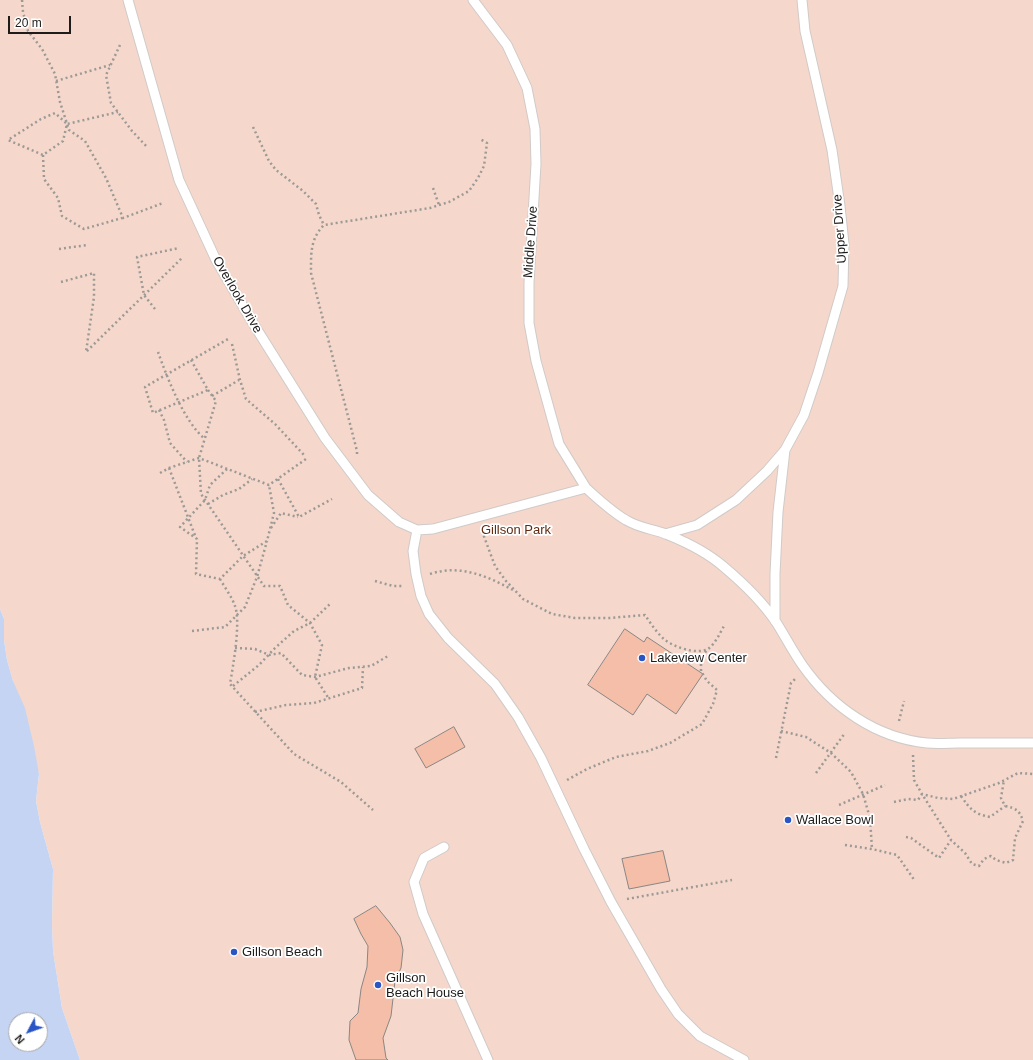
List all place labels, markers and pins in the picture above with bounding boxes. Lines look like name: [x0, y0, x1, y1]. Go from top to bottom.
place label: Lakeview Center: [650, 650, 747, 666]
marker: Lakeview Center: [637, 653, 647, 663]
place label: Wallace Bowl: [796, 812, 874, 828]
marker: Wallace Bowl: [783, 815, 793, 825]
place label: Gillson Beach: [242, 944, 322, 960]
marker: Gillson Beach: [229, 947, 239, 957]
place label: Gillson Beach House: [386, 970, 464, 1001]
marker: Gillson Beach House: [373, 980, 383, 990]

